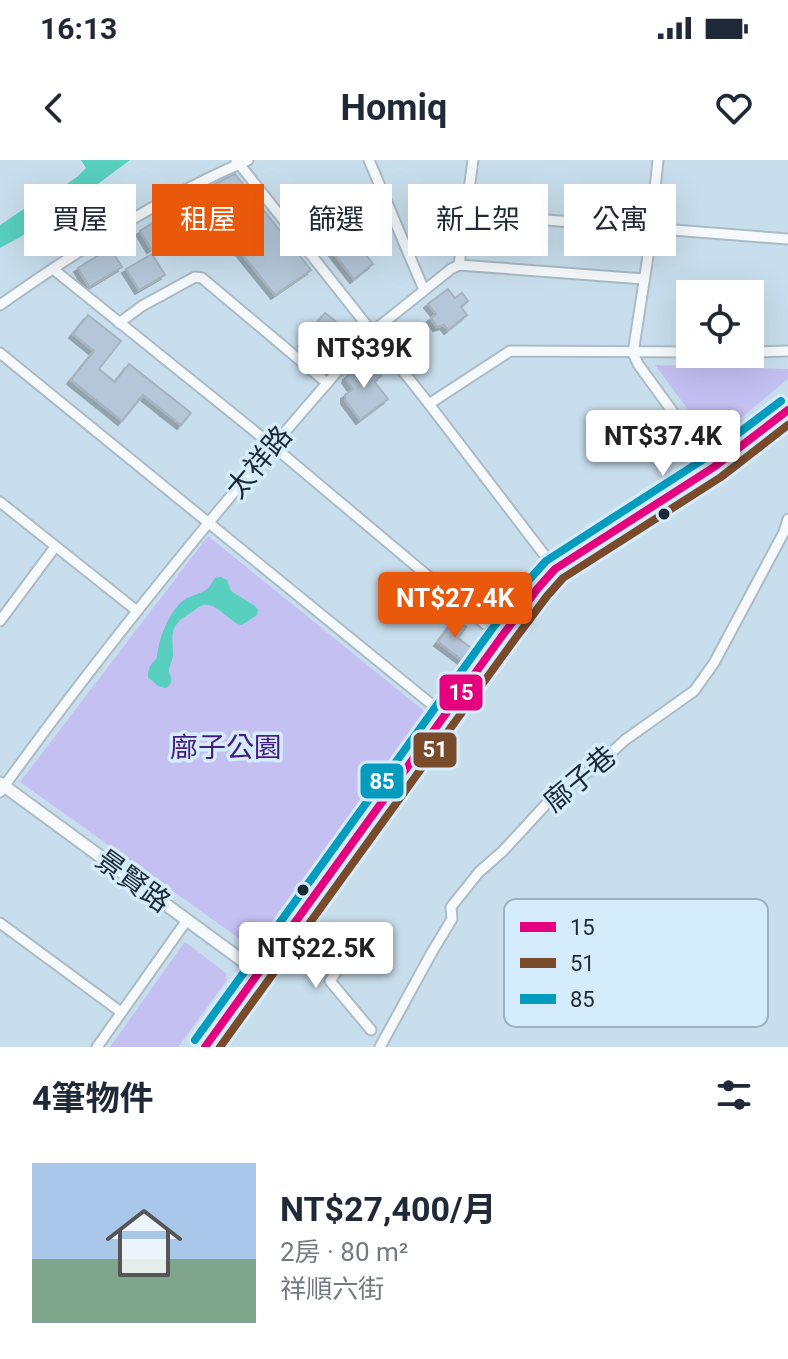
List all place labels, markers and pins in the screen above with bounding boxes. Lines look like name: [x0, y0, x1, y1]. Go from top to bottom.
pin: NT$39K: [299, 322, 429, 390]
pin: NT$37.4K: [580, 410, 746, 478]
unlabelled marker: [656, 506, 672, 522]
pin: NT$27.4K: [372, 572, 538, 640]
unlabelled marker: [295, 882, 311, 898]
pin: NT$22.5K: [233, 922, 399, 990]

